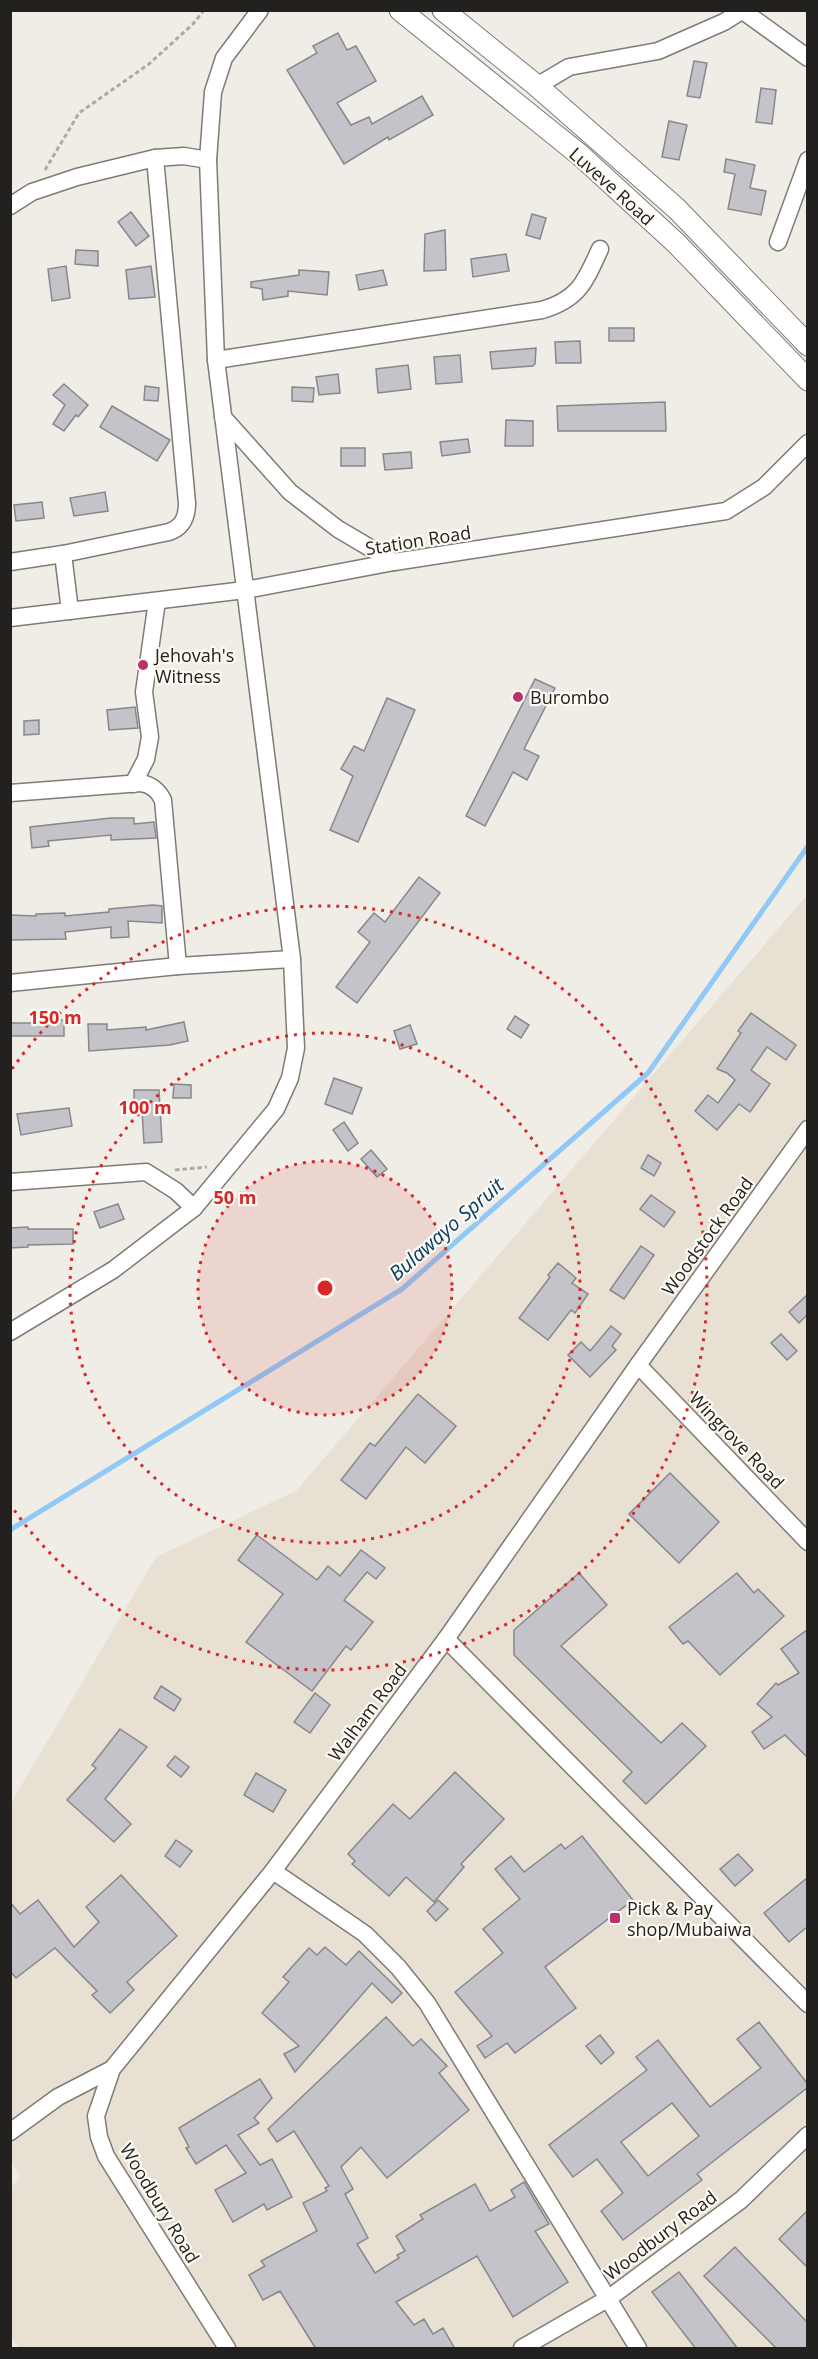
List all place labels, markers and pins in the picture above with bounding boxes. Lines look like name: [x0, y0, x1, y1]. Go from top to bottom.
place label: Jehovah's Witness: [153, 643, 234, 688]
marker: Jehovah's Witness: [136, 658, 150, 672]
place label: Burombo: [530, 685, 609, 709]
marker: Burombo: [511, 690, 525, 704]
centre of rings: [315, 1278, 335, 1298]
place label: Pick & Pay shop/Mubaiwa: [627, 1896, 752, 1941]
marker: Pick & Pay shop/Mubaiwa: [608, 1911, 622, 1925]

